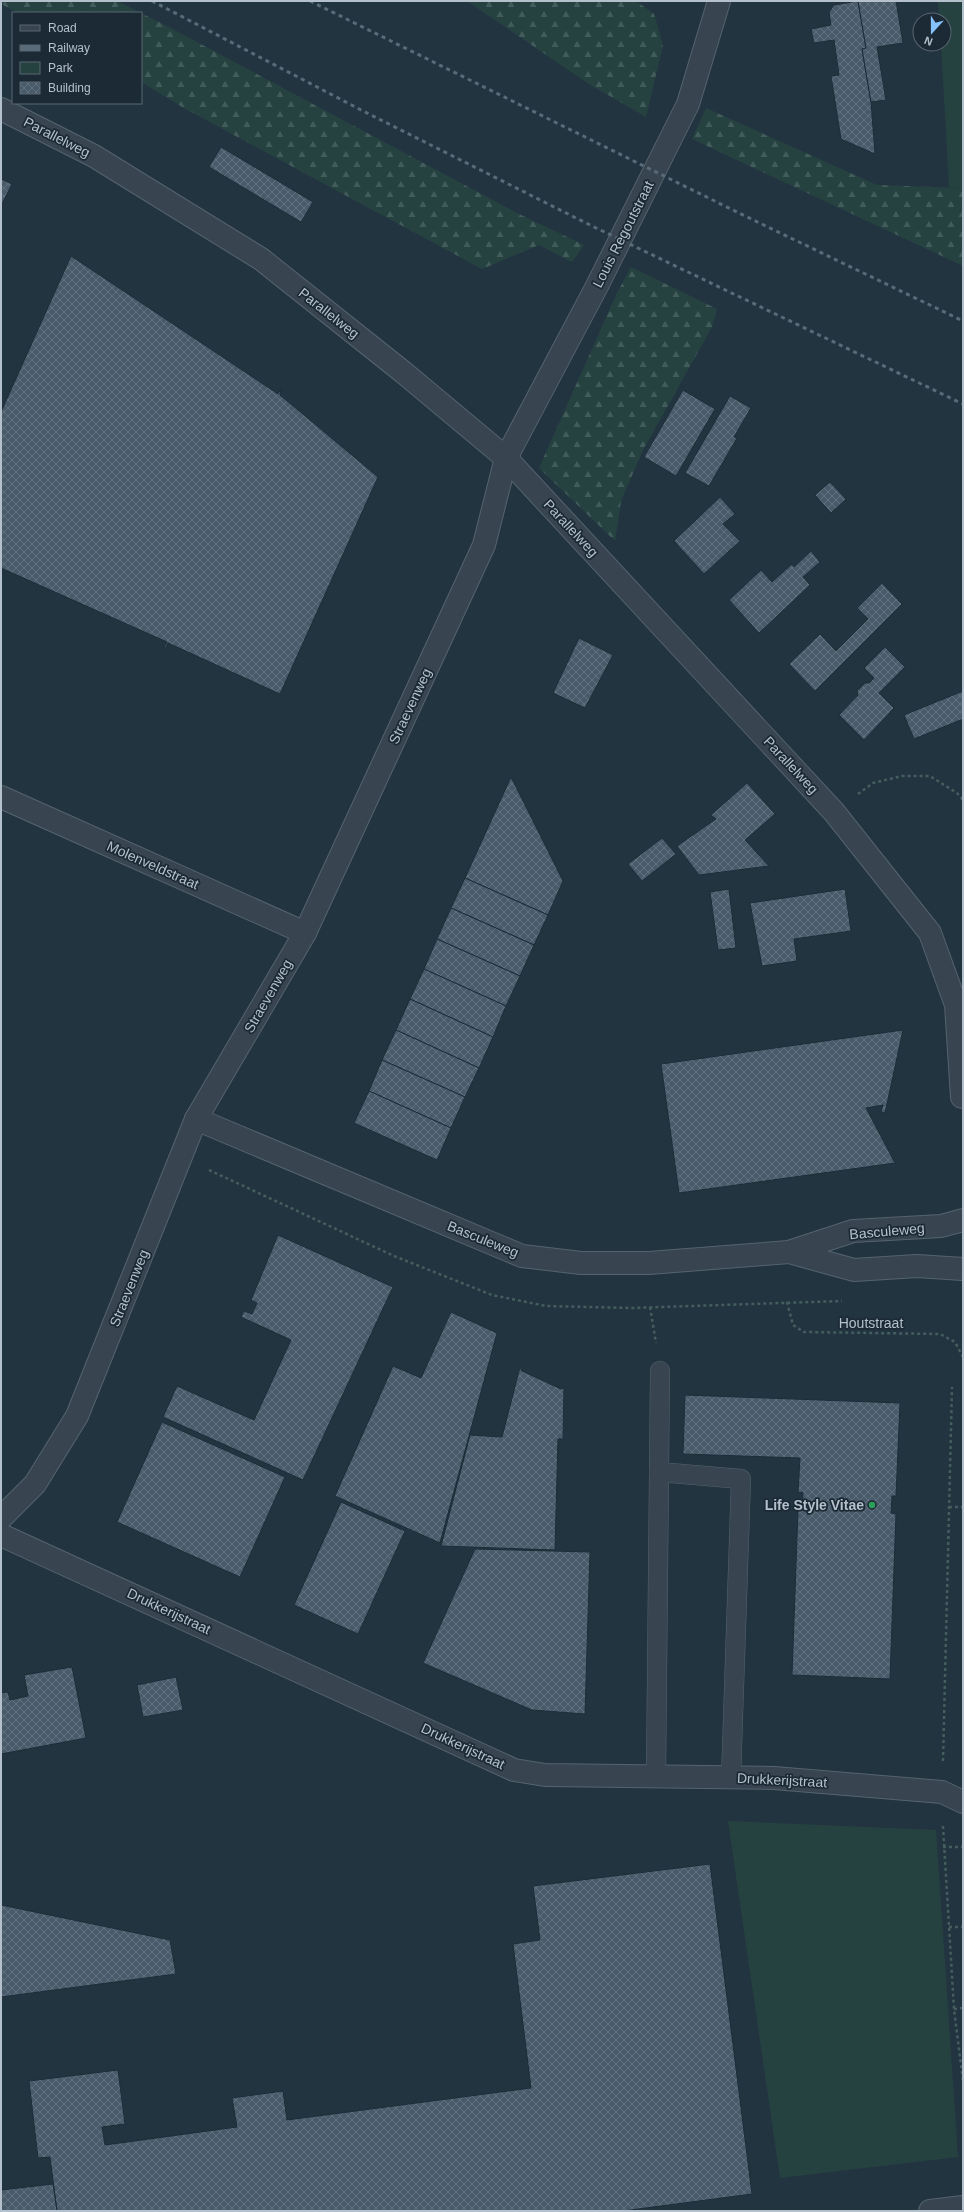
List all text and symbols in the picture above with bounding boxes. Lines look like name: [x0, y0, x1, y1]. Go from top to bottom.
legend: [12, 12, 142, 104]
north arrow: [912, 12, 952, 52]
text: Road: [48, 21, 77, 35]
text: N: [923, 34, 934, 48]
text: Railway: [48, 41, 90, 55]
text: Park: [48, 61, 74, 75]
text: Building: [48, 81, 91, 95]
street label: Parallelweg: [21, 113, 93, 161]
street label: Louis Regoutstraat: [589, 178, 657, 290]
street label: Parallelweg: [296, 284, 362, 342]
street label: Parallelweg: [540, 496, 602, 560]
street label: Straevenweg: [385, 666, 435, 746]
street label: Parallelweg: [760, 733, 822, 797]
street label: Molenveldstraat: [105, 838, 201, 892]
street label: Straevenweg: [241, 957, 295, 1035]
street label: Basculeweg: [445, 1217, 521, 1261]
street label: Basculeweg: [849, 1220, 925, 1242]
street label: Straevenweg: [106, 1247, 152, 1329]
street label: Houtstraat: [839, 1315, 903, 1331]
place label: Life Style Vitae: [765, 1497, 864, 1513]
marker: Life Style Vitae: [867, 1500, 877, 1510]
street label: Drukkerijstraat: [125, 1585, 213, 1637]
street label: Drukkerijstraat: [419, 1720, 507, 1772]
street label: Drukkerijstraat: [737, 1770, 828, 1790]

